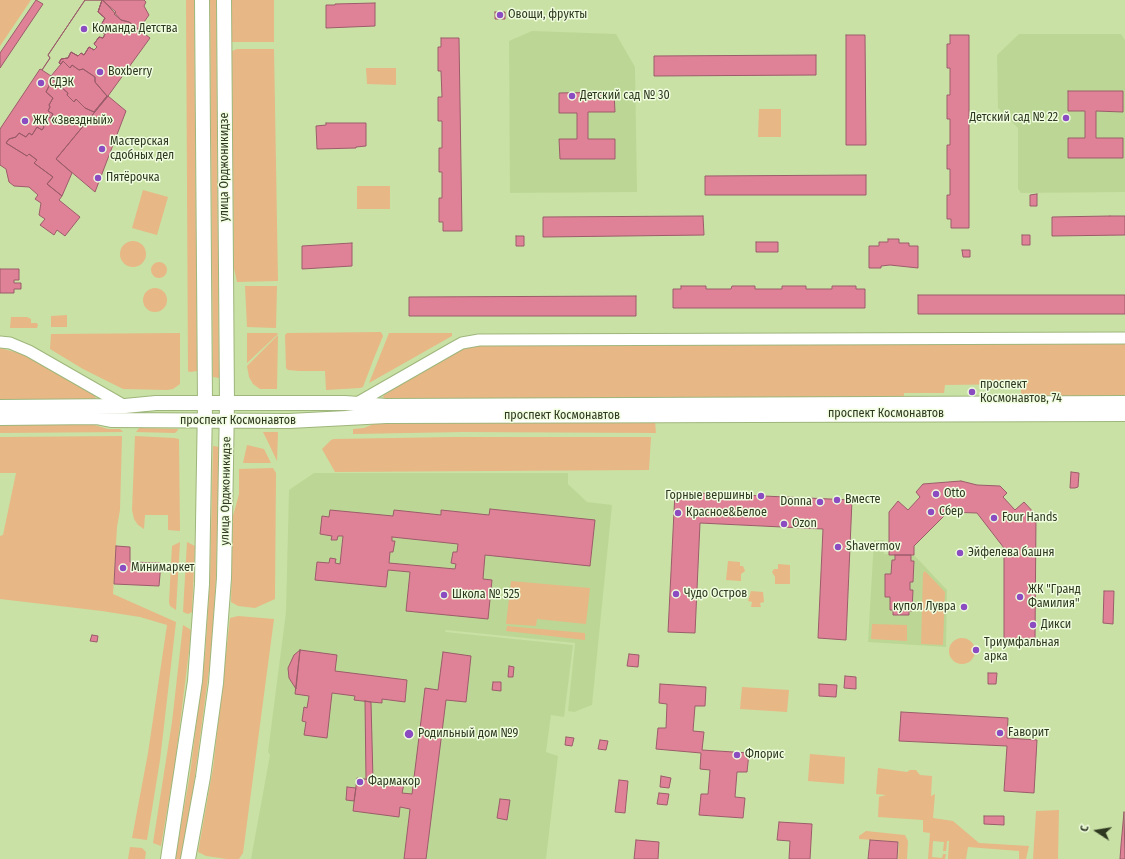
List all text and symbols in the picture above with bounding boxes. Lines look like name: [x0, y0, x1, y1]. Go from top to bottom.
place label: Овощи, фрукты: [508, 8, 587, 22]
marker: Овощи, фрукты: [495, 10, 505, 20]
place label: Команда Детства: [92, 22, 178, 36]
marker: Команда Детства: [79, 24, 89, 34]
place label: Boxberry: [108, 65, 152, 79]
marker: Boxberry: [95, 67, 105, 77]
place label: СДЭК: [49, 76, 74, 90]
marker: СДЭК: [36, 78, 46, 88]
place label: Детский сад № 30: [580, 89, 670, 103]
marker: Детский сад № 30: [567, 91, 577, 101]
place label: Детский сад № 22: [969, 111, 1058, 125]
street label: улица Орджоникидзе: [218, 113, 232, 221]
marker: Детский сад № 22: [1061, 113, 1071, 123]
place label: ЖК «Звездный»: [33, 114, 113, 128]
marker: ЖК «Звездный»: [20, 116, 30, 126]
place label: Мастерская сдобных дел: [110, 135, 174, 163]
marker: Мастерская сдобных дел: [97, 144, 107, 154]
place label: Пятёрочка: [106, 171, 160, 185]
marker: Пятёрочка: [93, 173, 103, 183]
place label: проспект Космонавтов, 74: [980, 378, 1062, 406]
marker: проспект Космонавтов, 74: [967, 387, 977, 397]
street label: проспект Космонавтов: [828, 407, 944, 421]
street label: проспект Космонавтов: [504, 409, 620, 423]
street label: проспект Космонавтов: [180, 414, 296, 428]
street label: улица Орджоникидзе: [218, 436, 234, 546]
place label: Otto: [944, 487, 966, 501]
place label: Горные вершины: [665, 489, 753, 503]
marker: Otto: [931, 489, 941, 499]
marker: Горные вершины: [756, 491, 766, 501]
place label: Вместе: [845, 493, 880, 507]
place label: Donna: [780, 495, 812, 509]
marker: Вместе: [832, 495, 842, 505]
marker: Donna: [815, 497, 825, 507]
place label: Сбер: [939, 505, 963, 519]
place label: Красное&Белое: [686, 506, 767, 520]
marker: Сбер: [926, 507, 936, 517]
marker: Красное&Белое: [673, 508, 683, 518]
place label: Four Hands: [1002, 511, 1057, 525]
marker: Four Hands: [989, 513, 999, 523]
place label: Ozon: [792, 517, 817, 531]
marker: Ozon: [779, 519, 789, 529]
place label: Shavermov: [846, 540, 900, 554]
marker: Shavermov: [833, 542, 843, 552]
place label: Эйфелева башня: [968, 546, 1055, 560]
marker: Эйфелева башня: [955, 548, 965, 558]
place label: Минимаркет: [131, 561, 194, 575]
marker: Минимаркет: [118, 563, 128, 573]
place label: ЖК "Гранд Фамилия": [1028, 583, 1081, 611]
place label: Чудо Остров: [684, 587, 747, 601]
place label: Школа № 525: [452, 588, 520, 602]
marker: Чудо Остров: [671, 589, 681, 599]
marker: Школа № 525: [439, 590, 449, 600]
marker: ЖК "Гранд Фамилия": [1015, 592, 1025, 602]
place label: купол Лувра: [893, 600, 956, 614]
marker: купол Лувра: [959, 602, 969, 612]
place label: Дикси: [1041, 618, 1071, 632]
marker: Дикси: [1028, 620, 1038, 630]
place label: Триумфальная арка: [984, 636, 1060, 664]
marker: Триумфальная арка: [971, 645, 981, 655]
place label: Fаворит: [1008, 726, 1049, 740]
place label: Родильный дом №9: [418, 727, 518, 741]
marker: Родильный дом №9: [403, 728, 415, 740]
marker: Fаворит: [995, 728, 1005, 738]
place label: Флорис: [745, 748, 784, 762]
marker: Флорис: [732, 750, 742, 760]
place label: Фармакор: [368, 775, 420, 789]
marker: Фармакор: [355, 777, 365, 787]
north arrow: [1077, 811, 1117, 851]
text: С: [1078, 824, 1092, 833]

